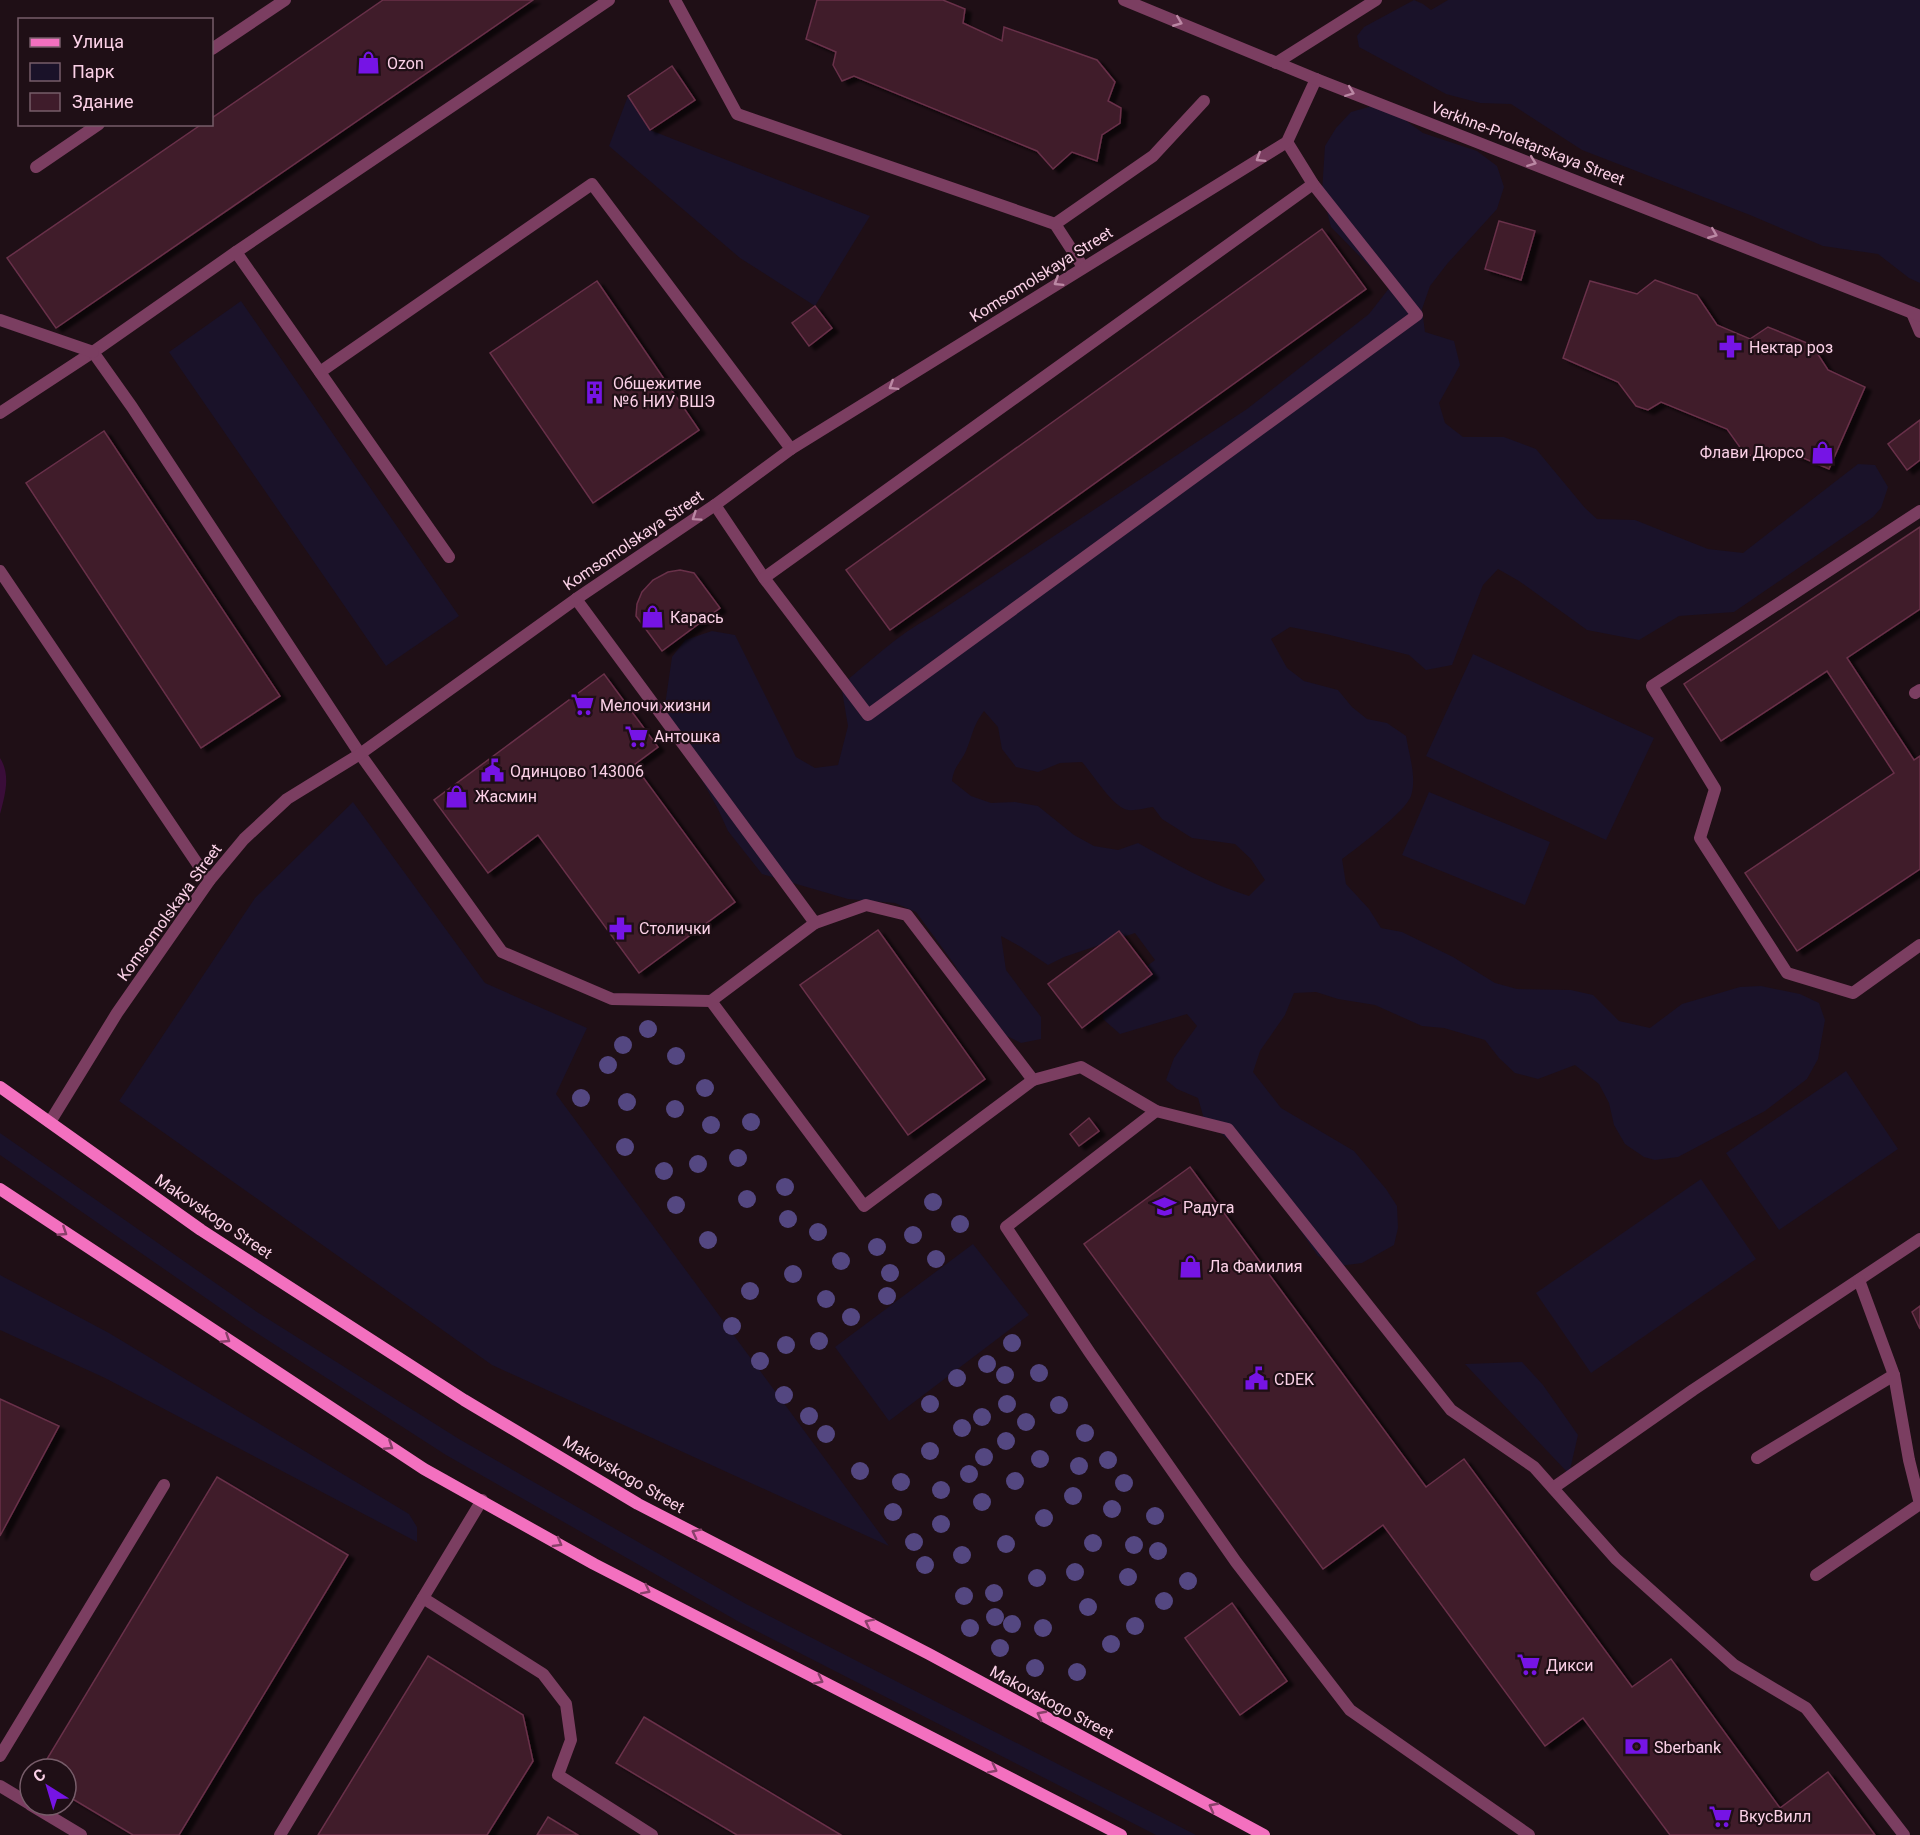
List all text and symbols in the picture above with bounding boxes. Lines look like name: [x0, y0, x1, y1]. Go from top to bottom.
one-way arrow: [1172, 15, 1183, 27]
legend: [18, 18, 213, 126]
text: Улица: [72, 31, 124, 52]
shop icon: Ozon: [356, 50, 382, 76]
place label: Ozon: [387, 54, 424, 73]
text: Парк: [72, 61, 115, 82]
one-way arrow: [1344, 85, 1355, 97]
text: Здание: [72, 91, 134, 112]
street label: Verkhne-Proletarskaya Street: [1428, 98, 1627, 189]
one-way arrow: [1256, 151, 1266, 163]
one-way arrow: [1526, 155, 1536, 168]
street label: Komsomolskaya Street: [966, 223, 1116, 326]
one-way arrow: [1707, 227, 1718, 239]
one-way arrow: [1054, 275, 1065, 286]
pharmacy icon: Нектар роз: [1718, 334, 1744, 360]
place label: Нектар роз: [1749, 338, 1833, 357]
place label: Общежитие №6 НИУ ВШЭ: [613, 374, 715, 411]
one-way arrow: [889, 378, 899, 390]
building icon: Общежитие №6 НИУ ВШЭ: [582, 379, 608, 405]
shop icon: Флави Дюрсо: [1809, 439, 1835, 465]
place label: Флави Дюрсо: [1700, 443, 1804, 462]
street label: Komsomolskaya Street: [560, 486, 707, 594]
one-way arrow: [692, 510, 702, 522]
shop icon: Карась: [639, 604, 665, 630]
place label: Карась: [670, 608, 724, 627]
supermarket icon: Мелочи жизни: [569, 692, 595, 718]
place label: Мелочи жизни: [600, 696, 711, 715]
supermarket icon: Антошка: [623, 723, 649, 749]
place label: Антошка: [654, 727, 720, 746]
public building icon: Одинцово 143006: [479, 758, 505, 784]
place label: Одинцово 143006: [510, 762, 644, 781]
shop icon: Жасмин: [444, 783, 470, 809]
place label: Жасмин: [475, 787, 537, 806]
street label: Komsomolskaya Street: [113, 840, 225, 985]
pharmacy icon: Столички: [608, 915, 634, 941]
place label: Столички: [639, 919, 711, 938]
street label: Makovskogo Street: [151, 1170, 276, 1263]
school or university icon: Радуга: [1152, 1194, 1178, 1220]
place label: Радуга: [1183, 1198, 1234, 1217]
one-way arrow: [56, 1225, 67, 1236]
shop icon: Ла Фамилия: [1178, 1253, 1204, 1279]
place label: Ла Фамилия: [1209, 1257, 1302, 1276]
one-way arrow: [219, 1332, 230, 1343]
public building icon: CDEK: [1243, 1366, 1269, 1392]
place label: CDEK: [1274, 1370, 1315, 1389]
street label: Makovskogo Street: [560, 1432, 688, 1517]
one-way arrow: [383, 1438, 393, 1450]
one-way arrow: [691, 1529, 702, 1541]
one-way arrow: [552, 1536, 562, 1547]
one-way arrow: [640, 1583, 651, 1595]
one-way arrow: [864, 1619, 875, 1631]
supermarket icon: Дикси: [1515, 1652, 1541, 1678]
place label: Дикси: [1546, 1656, 1593, 1675]
street label: Makovskogo Street: [987, 1662, 1117, 1743]
one-way arrow: [813, 1673, 824, 1684]
one-way arrow: [1037, 1711, 1047, 1722]
bank icon: Sberbank: [1623, 1734, 1649, 1760]
place label: Sberbank: [1654, 1738, 1722, 1757]
north arrow: [18, 1757, 78, 1817]
one-way arrow: [986, 1762, 997, 1773]
text: С: [29, 1765, 49, 1786]
one-way arrow: [1209, 1803, 1219, 1814]
supermarket icon: ВкусВилл: [1708, 1803, 1734, 1829]
place label: ВкусВилл: [1739, 1807, 1811, 1826]

